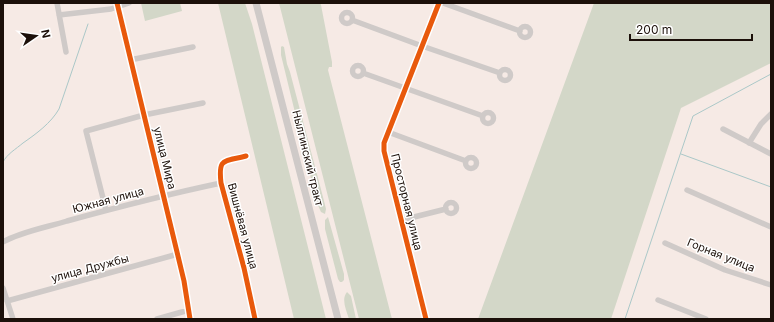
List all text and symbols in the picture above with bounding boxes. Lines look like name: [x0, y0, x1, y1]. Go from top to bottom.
north arrow: [16, 16, 56, 56]
scale bar: [630, 16, 752, 42]
text: 200 m: [636, 22, 672, 37]
text: N: [38, 28, 54, 39]
street label: Нылгинский тракт: [289, 109, 327, 208]
street label: улица Мира: [150, 125, 180, 191]
street label: Просторная улица: [388, 152, 426, 252]
street label: Вишнёвая улица: [225, 181, 261, 271]
street label: Южная улица: [71, 184, 145, 216]
street label: Горная улица: [685, 235, 757, 275]
street label: улица Дружбы: [50, 251, 130, 285]

